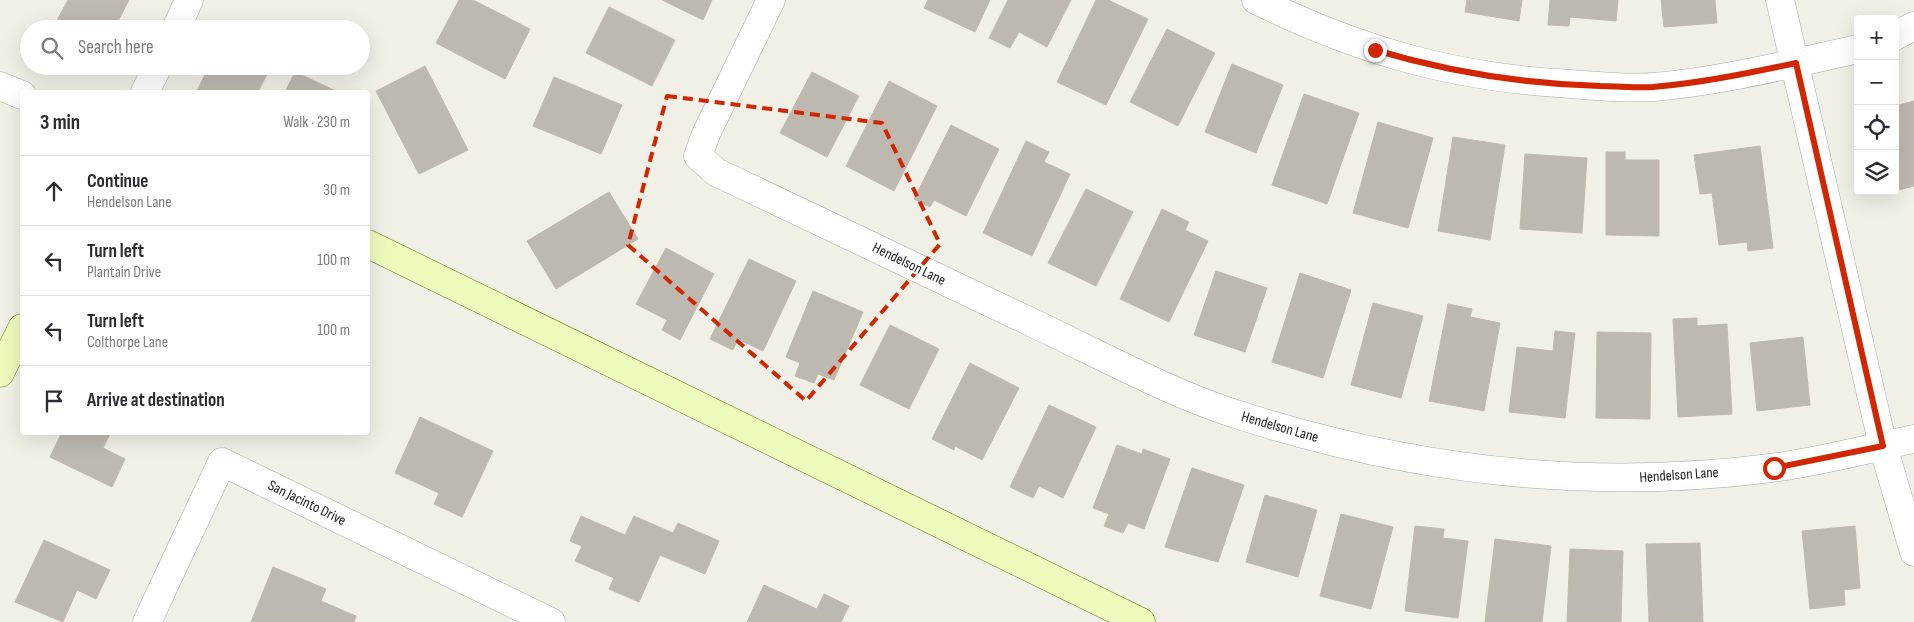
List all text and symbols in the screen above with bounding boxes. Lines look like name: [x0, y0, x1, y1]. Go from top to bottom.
map controls: [1854, 15, 1899, 195]
button: +: [1854, 15, 1899, 60]
search box: [20, 20, 370, 75]
icon: search: [38, 34, 66, 62]
text: Search here: [78, 36, 154, 59]
route end: [1364, 39, 1387, 62]
button: −: [1854, 60, 1899, 105]
button: locate: [1854, 105, 1899, 150]
text: 3 min: [40, 110, 80, 135]
text: Walk · 230 m: [283, 113, 350, 132]
button: layers: [1854, 150, 1899, 195]
text: Continue: [87, 170, 148, 193]
icon: ahead: [40, 177, 68, 205]
text: 30 m: [323, 181, 350, 200]
text: Hendelson Lane: [87, 193, 172, 212]
street label: Hendelson Lane: [869, 238, 949, 290]
text: Turn left: [87, 240, 144, 263]
icon: left: [40, 247, 68, 275]
text: 100 m: [317, 251, 350, 270]
text: Plantain Drive: [87, 263, 161, 282]
text: Turn left: [87, 310, 144, 333]
icon: left: [40, 317, 68, 345]
text: 100 m: [317, 321, 350, 340]
text: Colthorpe Lane: [87, 333, 168, 352]
icon: arrive: [40, 387, 68, 415]
text: Arrive at destination: [87, 389, 225, 412]
street label: Hendelson Lane: [1239, 407, 1321, 447]
route start: [1763, 457, 1786, 480]
street label: Hendelson Lane: [1639, 463, 1719, 487]
street label: San Jacinto Drive: [265, 476, 349, 530]

